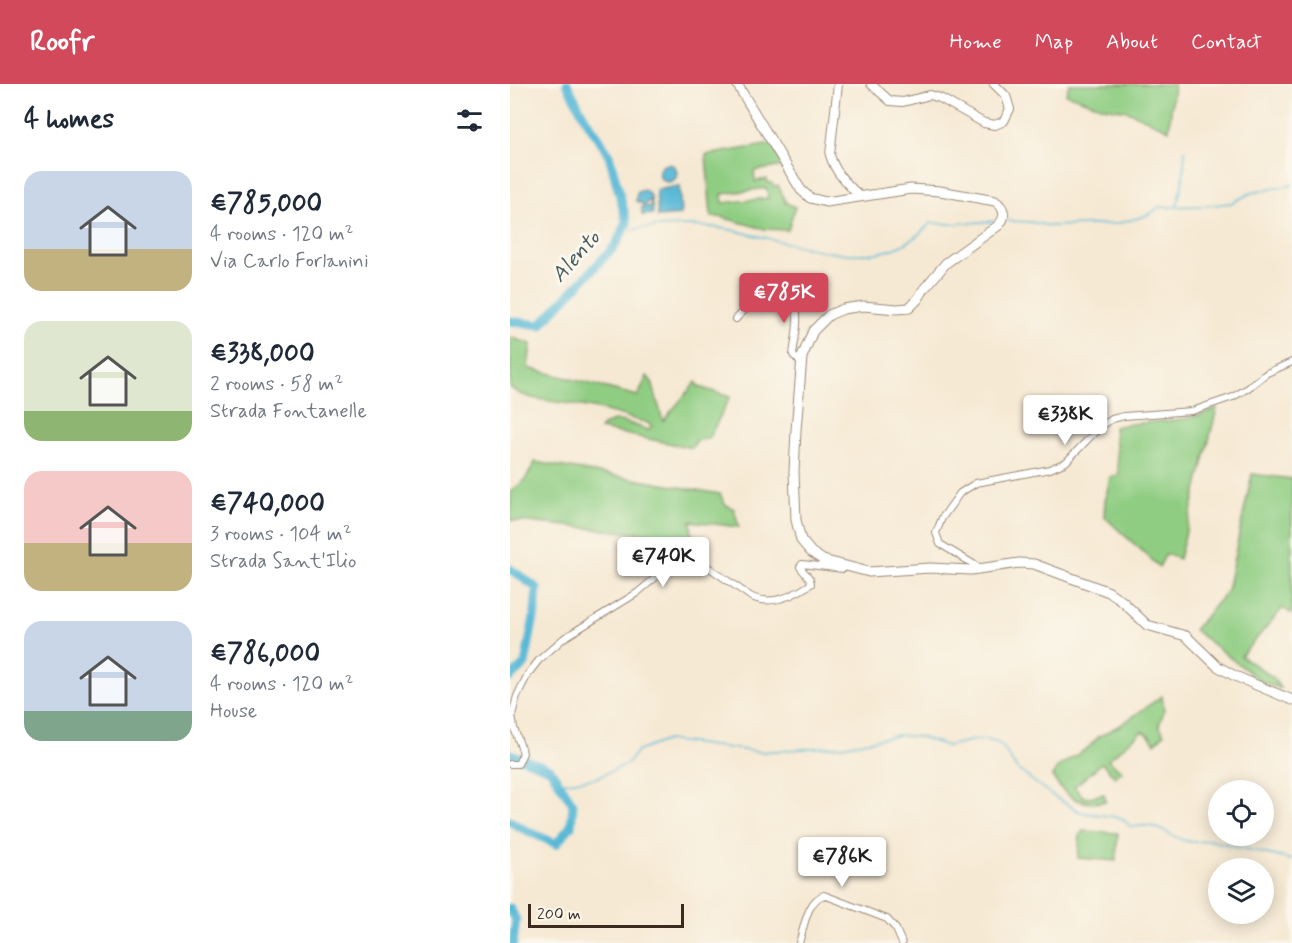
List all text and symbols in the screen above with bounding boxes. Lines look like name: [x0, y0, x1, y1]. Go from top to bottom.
text: Roofr: [30, 24, 94, 61]
text: Home: [950, 28, 1002, 56]
text: Map: [1035, 28, 1073, 56]
text: About: [1106, 28, 1158, 56]
text: Contact: [1191, 28, 1262, 56]
text: 4 homes: [24, 103, 114, 137]
icon: filters: [453, 104, 486, 137]
text: €785,000: [210, 187, 322, 221]
icon: home: [72, 195, 144, 267]
text: 4 rooms · 120 m²: [210, 221, 353, 248]
water label: Alento: [545, 224, 608, 289]
text: Via Carlo Forlanini: [210, 248, 369, 275]
pin: €785K: [742, 273, 826, 324]
text: €785K: [753, 279, 815, 306]
text: €338,000: [210, 337, 315, 371]
icon: home: [72, 345, 144, 417]
text: 2 rooms · 58 m²: [210, 371, 343, 398]
pin: €338K: [1023, 395, 1107, 446]
text: Strada Fontanelle: [210, 398, 367, 425]
text: €338K: [1037, 401, 1093, 428]
text: €740,000: [210, 487, 325, 521]
icon: home: [72, 495, 144, 567]
text: 3 rooms · 104 m²: [210, 521, 352, 548]
pin: €740K: [621, 537, 705, 588]
text: €740K: [631, 543, 695, 570]
text: Strada Sant'Ilio: [210, 548, 357, 575]
text: €786,000: [210, 637, 320, 671]
icon: home: [72, 645, 144, 717]
text: 4 rooms · 120 m²: [210, 671, 353, 698]
text: House: [210, 698, 257, 725]
map controls: [1208, 780, 1274, 924]
button: locate: [1208, 780, 1274, 846]
pin: €786K: [800, 837, 884, 888]
text: €786K: [812, 843, 872, 870]
button: layers: [1208, 858, 1274, 924]
scale bar: [528, 901, 684, 928]
text: 200 m: [537, 904, 581, 925]

